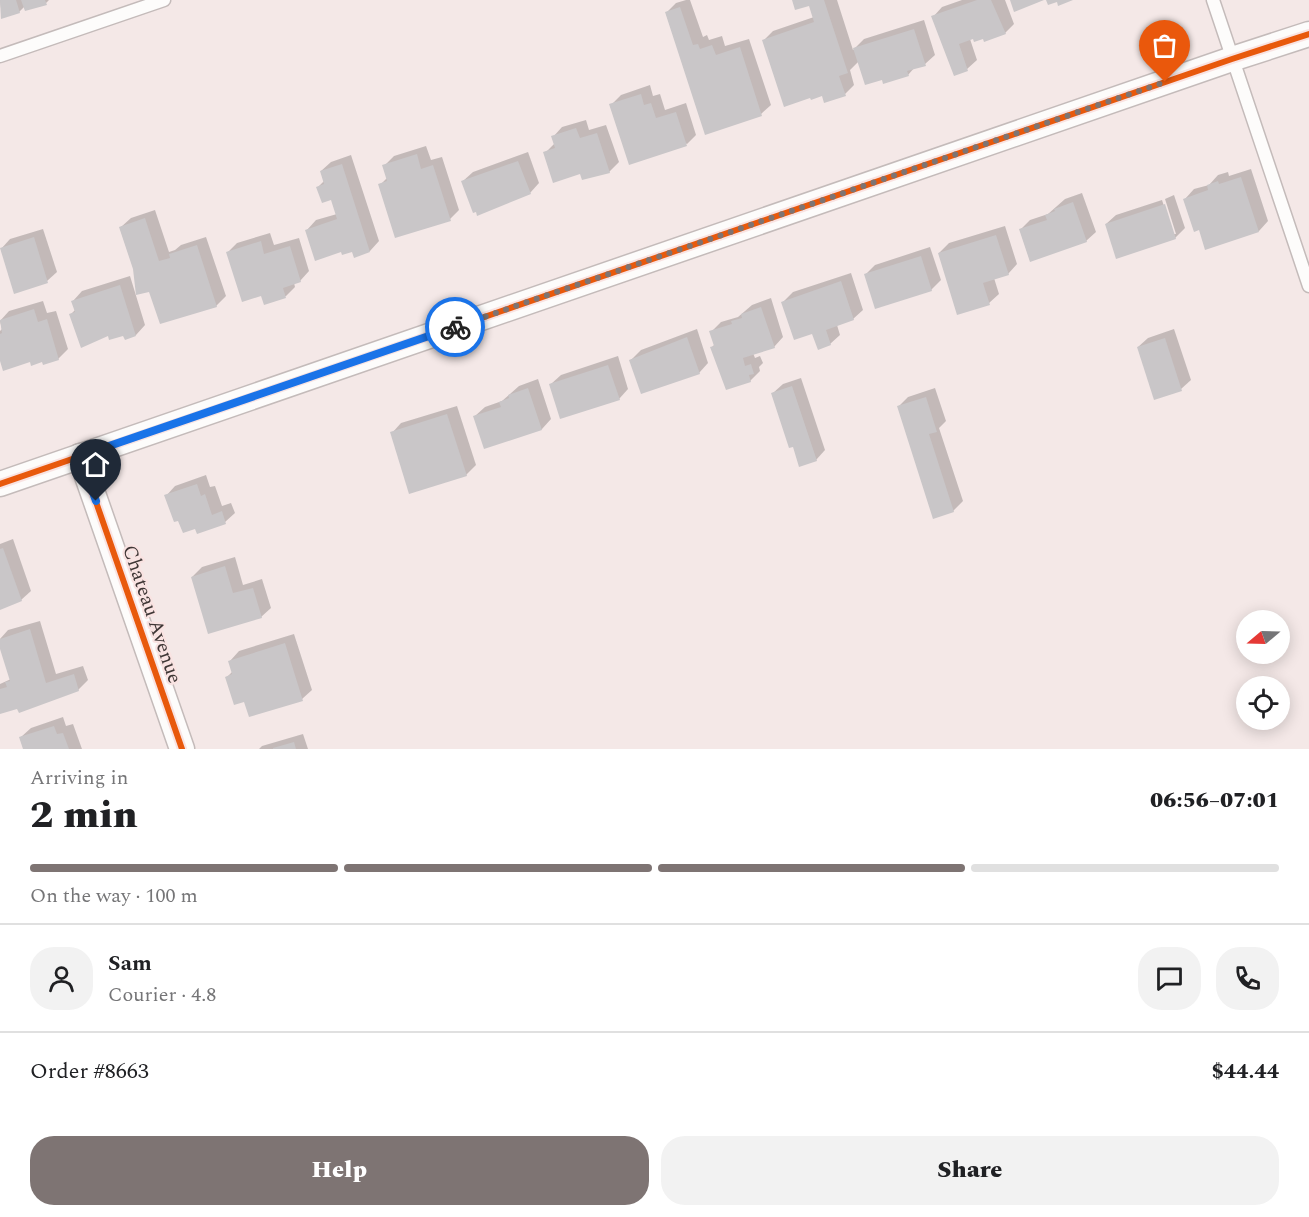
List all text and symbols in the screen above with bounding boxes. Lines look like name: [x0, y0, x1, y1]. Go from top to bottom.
pin: [1139, 20, 1190, 82]
icon: bag: [1148, 29, 1181, 62]
courier: [425, 297, 485, 357]
icon: bike: [439, 311, 472, 344]
pin: [70, 439, 121, 501]
icon: home: [79, 448, 112, 481]
street label: Chateau Avenue: [114, 541, 190, 688]
north arrow: [1236, 610, 1290, 664]
map controls: [1236, 610, 1290, 730]
button: locate: [1236, 676, 1290, 730]
text: Arriving in: [30, 763, 128, 793]
text: 06:56–07:01: [1150, 784, 1279, 817]
text: 2 min: [30, 786, 138, 845]
text: On the way · 100 m: [30, 881, 198, 911]
button: person: [30, 947, 93, 1010]
text: Sam: [108, 947, 152, 980]
button: chat: [1138, 947, 1201, 1010]
button: phone: [1216, 947, 1279, 1010]
text: Courier · 4.8: [108, 980, 216, 1010]
text: Order #8663: [30, 1055, 149, 1088]
text: $44.44: [1211, 1055, 1279, 1088]
button: Help: [30, 1136, 649, 1205]
button: Share: [661, 1136, 1279, 1205]

